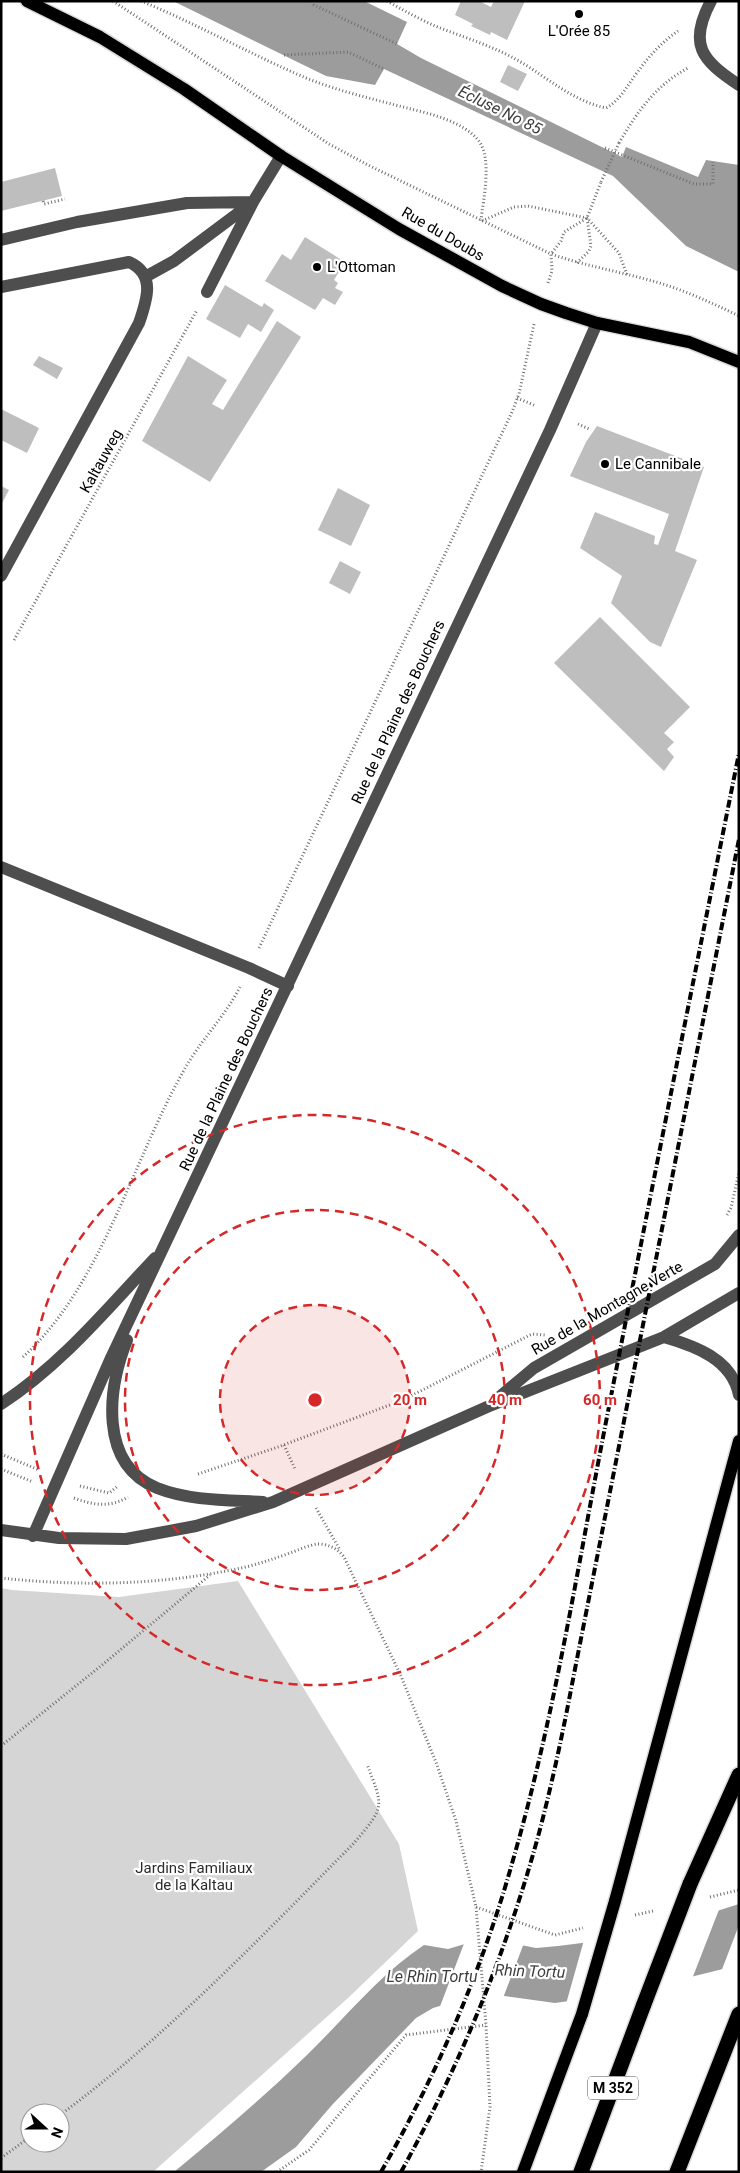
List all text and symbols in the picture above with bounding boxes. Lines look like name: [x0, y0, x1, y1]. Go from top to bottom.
marker: L'Orée 85: [573, 8, 585, 20]
place label: L'Orée 85: [548, 22, 610, 40]
water label: Écluse No 85: [455, 82, 545, 139]
street label: Rue du Doubs: [398, 203, 488, 265]
place label: L'Ottoman: [327, 258, 396, 276]
marker: L'Ottoman: [311, 261, 323, 273]
street label: Kaltauweg: [76, 426, 126, 496]
place label: Le Cannibale: [615, 455, 701, 473]
marker: Le Cannibale: [599, 458, 611, 470]
street label: Rue de la Plaine des Bouchers: [347, 617, 449, 807]
street label: Rue de la Plaine des Bouchers: [175, 984, 277, 1174]
street label: Rue de la Montagne Verte: [528, 1257, 686, 1359]
centre of rings: [306, 1391, 324, 1409]
text: 20 m: [393, 1391, 427, 1409]
text: 40 m: [488, 1391, 522, 1409]
text: 60 m: [583, 1391, 617, 1409]
park label: Jardins Familiaux de la Kaltau: [135, 1859, 253, 1894]
water label: Rhin Tortu: [494, 1960, 566, 1982]
water label: Le Rhin Tortu: [386, 1967, 478, 1986]
road number: M 352: [588, 2076, 638, 2100]
north arrow: [20, 2103, 70, 2153]
text: N: [48, 2125, 66, 2140]

